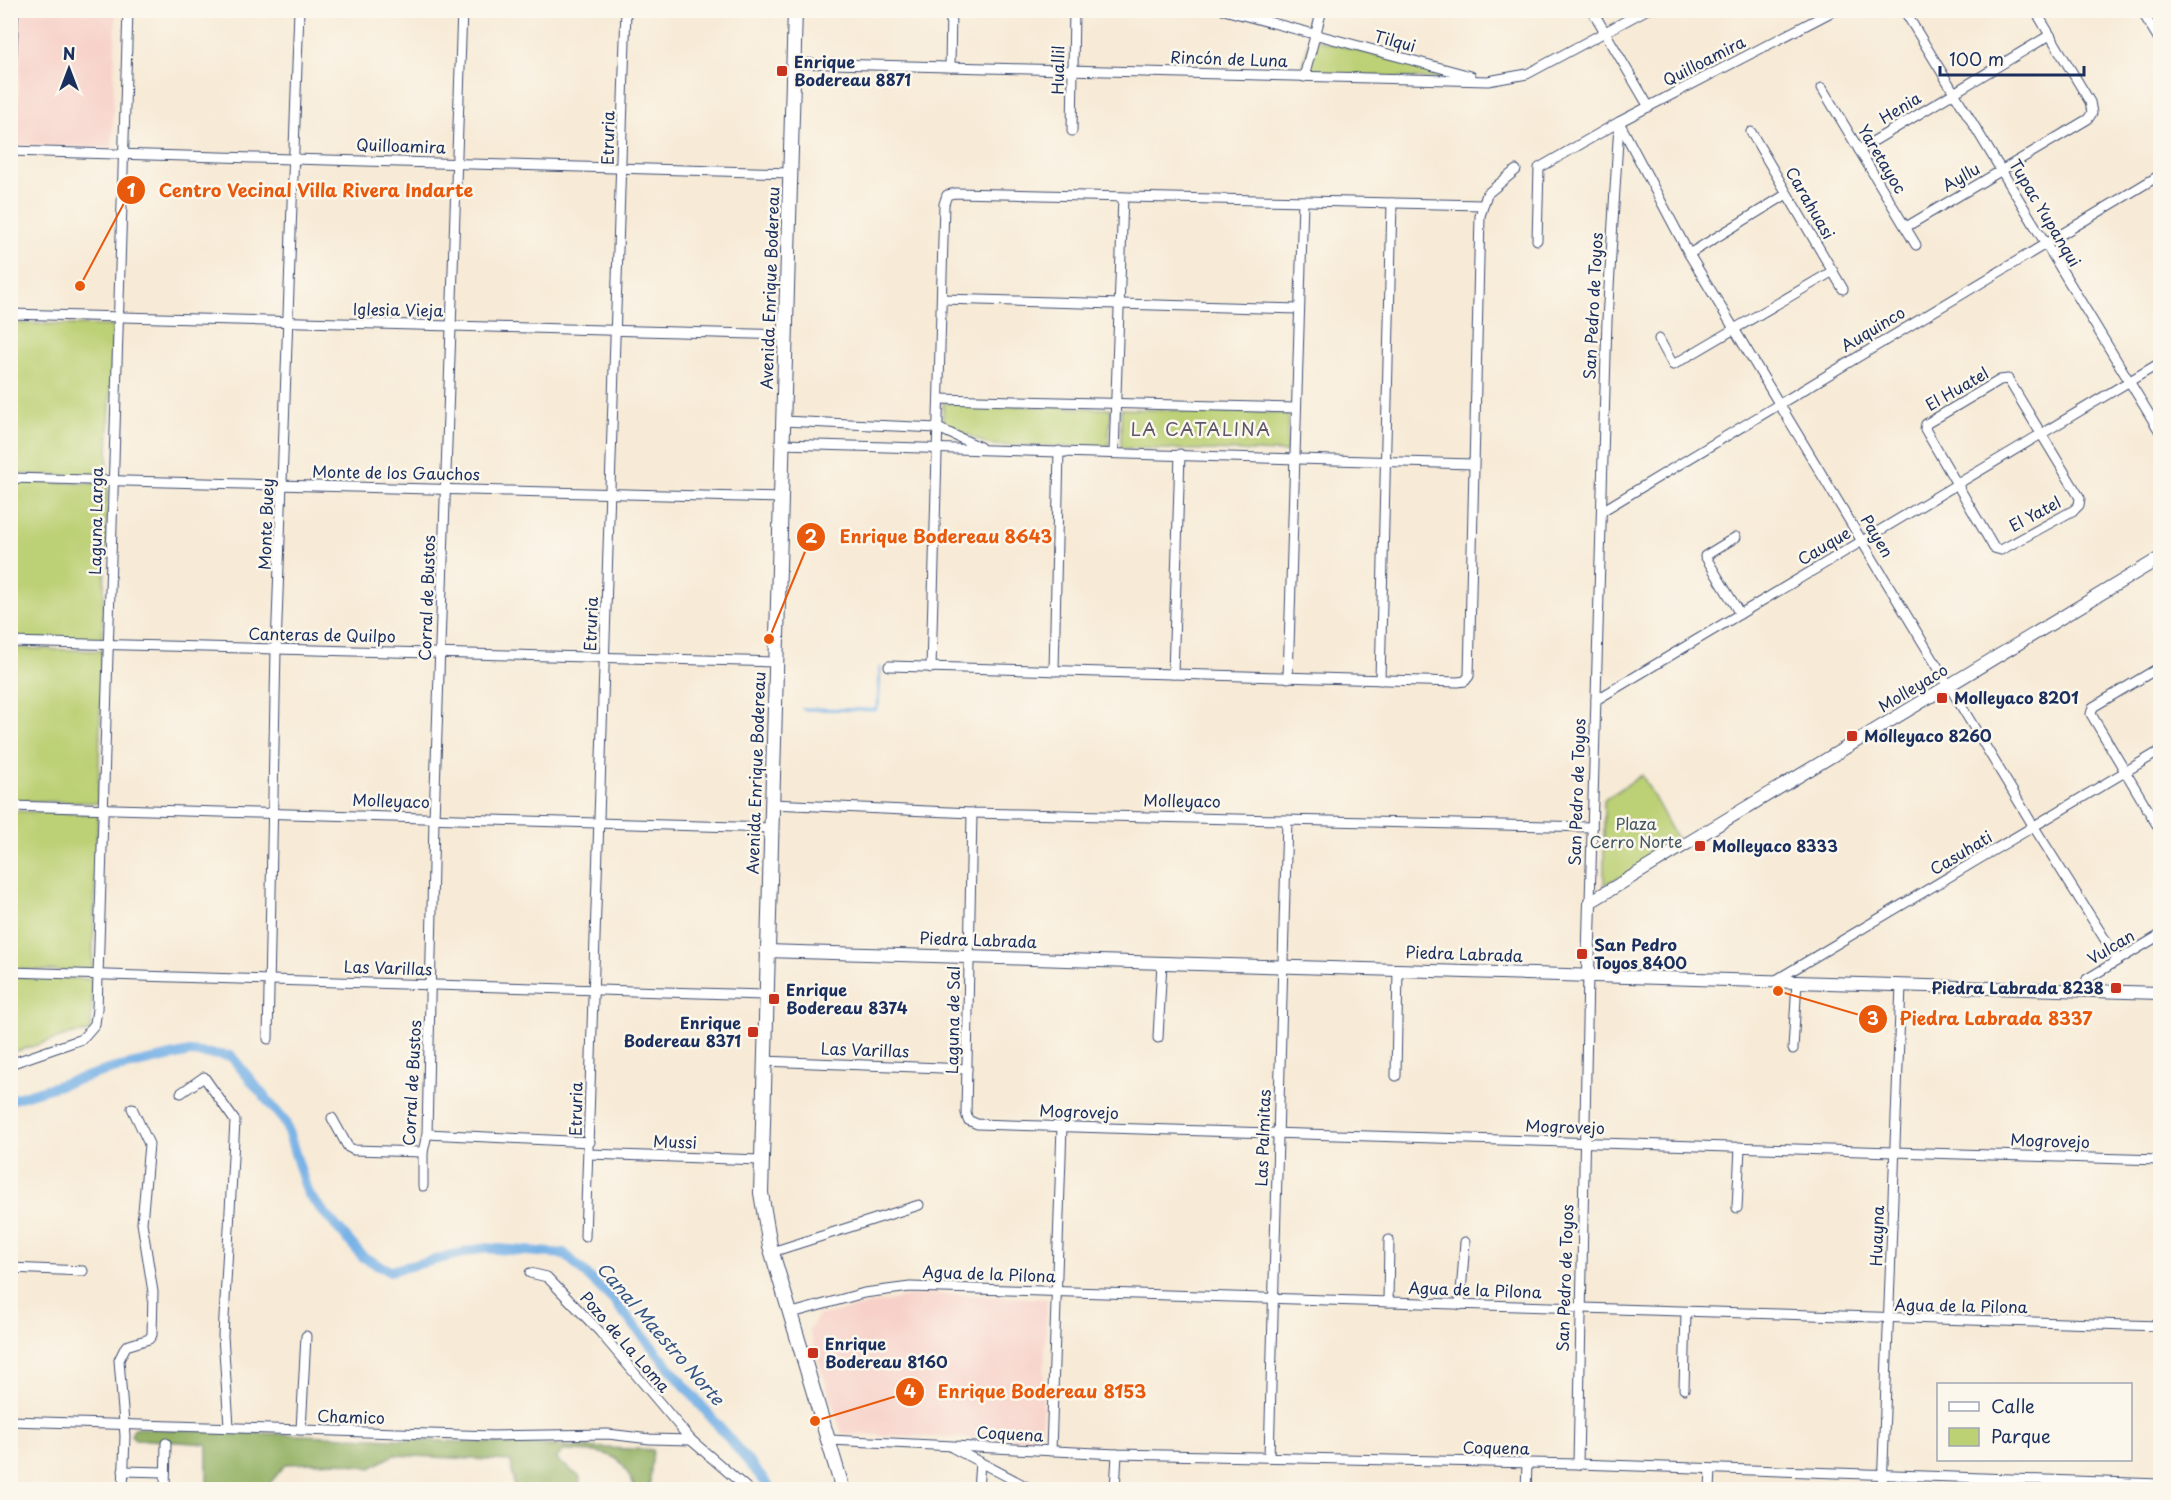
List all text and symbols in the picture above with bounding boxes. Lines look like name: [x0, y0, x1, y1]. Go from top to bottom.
street label: Tilqui: [1372, 23, 1419, 57]
street label: Quilloamira: [1658, 29, 1749, 91]
north arrow: [39, 39, 99, 99]
scale bar: [1940, 39, 2084, 77]
text: N: [63, 41, 75, 65]
street label: Rincón de Luna: [1170, 44, 1288, 72]
street label: Huallil: [1045, 45, 1069, 95]
text: 100 m: [1949, 45, 2004, 72]
place label: Enrique Bodereau 8871: [794, 49, 911, 91]
marker: Enrique Bodereau 8871: [775, 64, 789, 78]
street label: Henia: [1874, 85, 1925, 129]
street label: Etruria: [595, 111, 619, 165]
street label: Yaretayoc: [1853, 119, 1913, 198]
street label: Quilloamira: [356, 131, 446, 159]
street label: Tupac Yupanqui: [2004, 154, 2088, 271]
street label: Ayllu: [1937, 156, 1984, 197]
street label: Carahuasi: [1780, 162, 1841, 243]
callout: Centro Vecinal Villa Rivera Indarte: [116, 172, 486, 208]
text: 1: [127, 176, 136, 203]
text: Centro Vecinal Villa Rivera Indarte: [159, 176, 474, 203]
street label: Avenida Enrique Bodereau: [753, 186, 785, 390]
street label: San Pedro de Toyos: [1576, 232, 1608, 380]
street label: Iglesia Vieja: [353, 296, 443, 322]
street label: Auquinco: [1836, 299, 1909, 357]
street label: El Huatel: [1920, 360, 1993, 416]
district label: LA CATALINA: [1130, 415, 1272, 442]
street label: Monte de los Gauchos: [312, 459, 480, 485]
street label: Laguna Larga: [82, 467, 108, 575]
street label: Monte Buey: [251, 478, 279, 570]
street label: El Yatel: [2004, 489, 2065, 537]
street label: Payen: [1856, 509, 1900, 562]
callout: Enrique Bodereau 8643: [796, 519, 1065, 555]
street label: Cauque: [1792, 520, 1855, 570]
text: 2: [805, 522, 818, 549]
text: Enrique Bodereau 8643: [840, 522, 1052, 549]
street label: Corral de Bustos: [412, 535, 440, 661]
street label: Etruria: [577, 596, 603, 652]
street label: Canteras de Quilpo: [248, 621, 396, 647]
street label: Molleyaco: [1873, 657, 1952, 717]
street label: Avenida Enrique Bodereau: [739, 671, 771, 875]
place label: Molleyaco 8201: [1954, 685, 2079, 709]
marker: Molleyaco 8201: [1935, 691, 1949, 705]
street label: San Pedro de Toyos: [1561, 718, 1591, 866]
place label: Molleyaco 8260: [1864, 723, 1992, 747]
marker: Molleyaco 8260: [1845, 729, 1859, 743]
street label: Molleyaco: [352, 787, 430, 813]
street label: Molleyaco: [1143, 787, 1221, 813]
park label: Plaza Cerro Norte: [1590, 811, 1682, 853]
street label: Casuhati: [1925, 824, 1996, 880]
place label: Molleyaco 8333: [1712, 833, 1838, 857]
marker: Molleyaco 8333: [1693, 839, 1707, 853]
street label: Vulcan: [2082, 923, 2139, 970]
street label: Piedra Labrada: [919, 925, 1037, 953]
place label: San Pedro Toyos 8400: [1594, 932, 1687, 974]
street label: Piedra Labrada: [1405, 939, 1523, 967]
marker: San Pedro Toyos 8400: [1575, 947, 1589, 961]
street label: Las Varillas: [343, 953, 433, 981]
street label: Laguna de Sal: [939, 966, 965, 1074]
place label: Piedra Labrada 8238: [1931, 975, 2104, 999]
place label: Enrique Bodereau 8374: [786, 977, 908, 1019]
marker: Piedra Labrada 8238: [2109, 981, 2123, 995]
marker: Enrique Bodereau 8374: [767, 992, 781, 1006]
callout: Piedra Labrada 8337: [1858, 1001, 2104, 1037]
text: 3: [1867, 1004, 1879, 1031]
text: Piedra Labrada 8337: [1900, 1004, 2093, 1031]
place label: Enrique Bodereau 8371: [623, 1010, 741, 1052]
street label: Corral de Bustos: [396, 1019, 426, 1146]
marker: Enrique Bodereau 8371: [746, 1025, 760, 1039]
street label: Las Varillas: [820, 1035, 910, 1063]
street label: Etruria: [563, 1082, 587, 1136]
street label: Las Palmitas: [1248, 1089, 1276, 1187]
street label: Mogrovejo: [1039, 1098, 1119, 1124]
street label: Mogrovejo: [1525, 1113, 1605, 1139]
street label: Mogrovejo: [2010, 1127, 2090, 1153]
street label: Mussi: [653, 1128, 697, 1154]
street label: San Pedro de Toyos: [1549, 1204, 1579, 1352]
street label: Huayna: [1863, 1205, 1889, 1267]
water label: Canal Maestro Norte: [591, 1255, 732, 1412]
street label: Agua de la Pilona: [922, 1259, 1056, 1287]
street label: Agua de la Pilona: [1408, 1275, 1542, 1303]
street label: Pozo de La Loma: [575, 1285, 677, 1397]
street label: Agua de la Pilona: [1894, 1292, 2028, 1318]
place label: Enrique Bodereau 8160: [825, 1331, 948, 1373]
marker: Enrique Bodereau 8160: [806, 1346, 820, 1360]
callout: Enrique Bodereau 8153: [895, 1374, 1158, 1410]
text: 4: [904, 1377, 916, 1404]
text: Enrique Bodereau 8153: [938, 1377, 1146, 1404]
legend: [1937, 1383, 2132, 1461]
text: Calle: [1991, 1392, 2035, 1419]
street label: Chamico: [317, 1403, 385, 1429]
street label: Coquena: [976, 1419, 1044, 1447]
text: Parque: [1991, 1422, 2051, 1449]
street label: Coquena: [1462, 1434, 1530, 1460]

